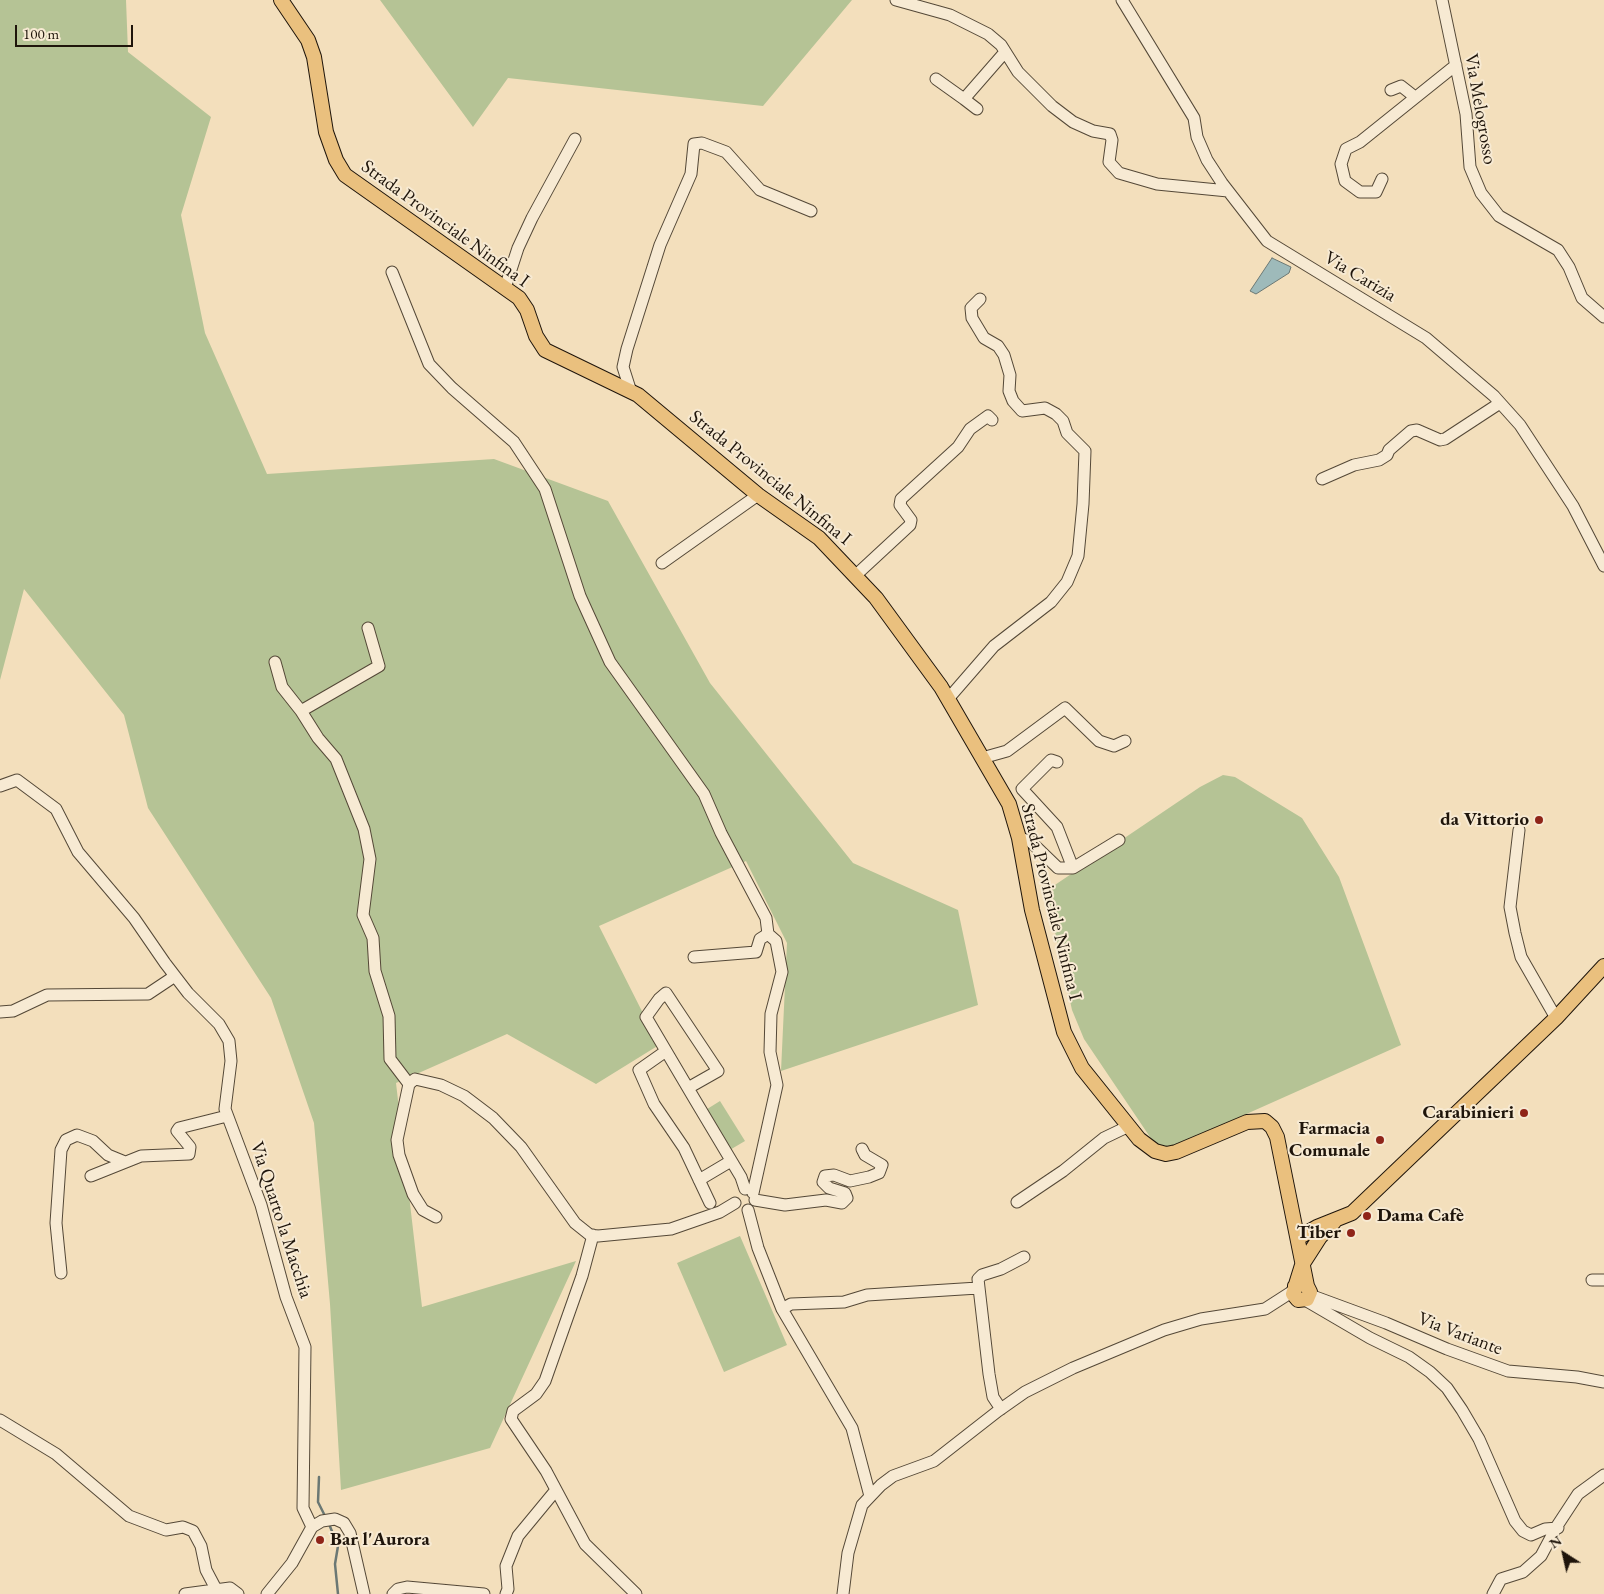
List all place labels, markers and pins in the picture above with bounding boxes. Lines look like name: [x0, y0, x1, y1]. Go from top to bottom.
place label: da Vittorio: [1440, 809, 1529, 831]
marker: da Vittorio: [1533, 814, 1545, 826]
place label: Carabinieri: [1423, 1102, 1514, 1124]
marker: Carabinieri: [1518, 1107, 1530, 1119]
place label: Farmacia Comunale: [1289, 1118, 1370, 1162]
marker: Farmacia Comunale: [1374, 1134, 1386, 1146]
place label: Dama Cafè: [1377, 1205, 1464, 1227]
marker: Dama Cafè: [1361, 1210, 1373, 1222]
place label: Tiber: [1296, 1222, 1341, 1244]
marker: Tiber: [1345, 1227, 1357, 1239]
place label: Bar l'Aurora: [330, 1529, 430, 1551]
marker: Bar l'Aurora: [314, 1534, 326, 1546]

